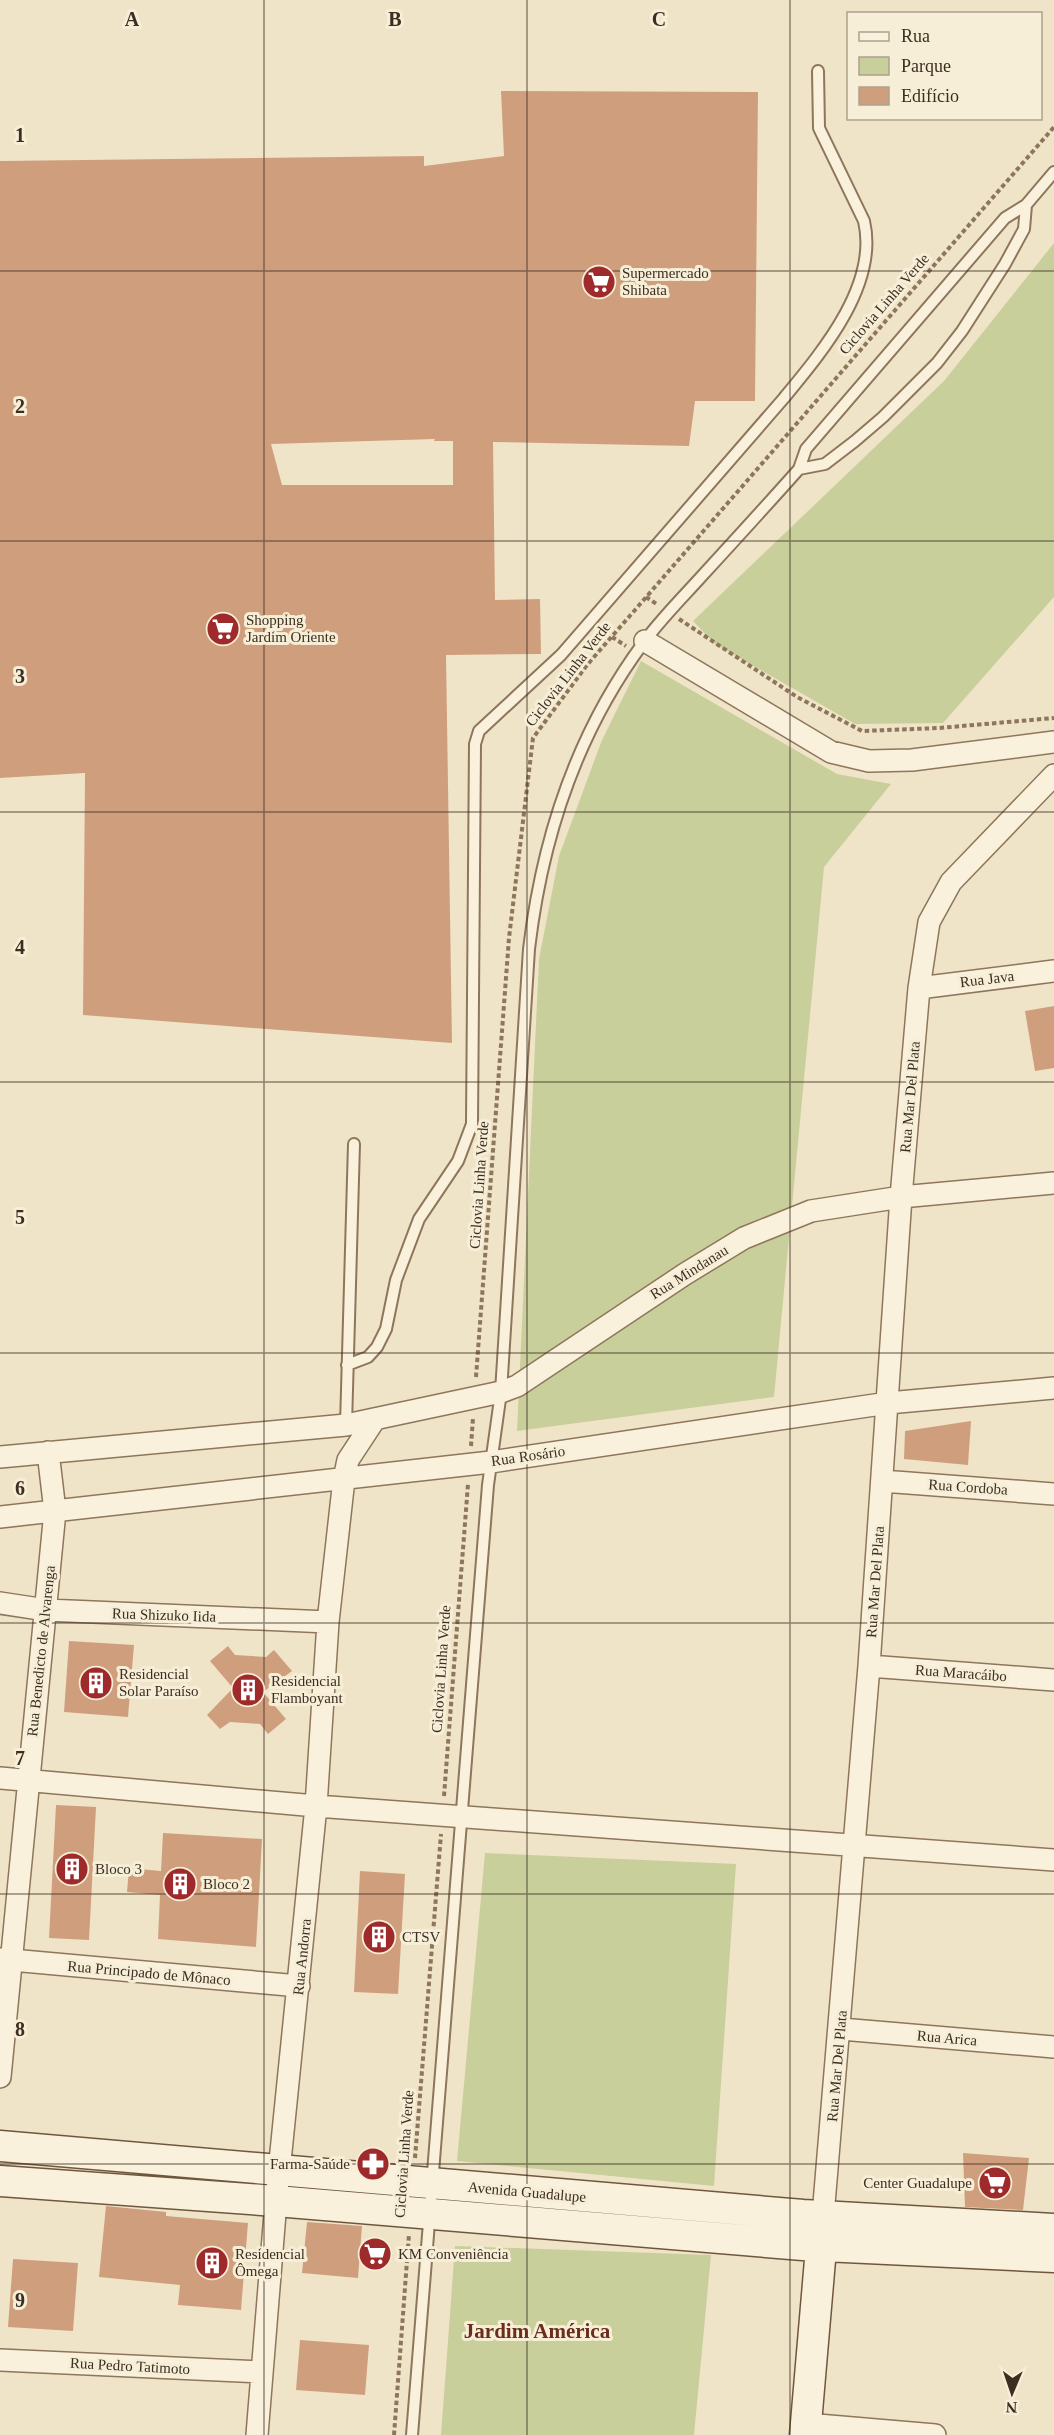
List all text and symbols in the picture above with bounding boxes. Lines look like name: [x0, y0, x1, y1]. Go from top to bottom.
text: A: [125, 8, 140, 30]
text: B: [388, 8, 402, 30]
text: C: [652, 8, 666, 30]
legend: [847, 12, 1042, 120]
text: Rua: [901, 26, 930, 46]
text: Parque: [901, 56, 951, 76]
text: Edifício: [901, 86, 959, 106]
text: 1: [15, 124, 25, 146]
street label: Ciclovia Linha Verde: [836, 250, 932, 358]
supermarket icon: Supermercado Shibata: [581, 264, 617, 300]
place label: Supermercado Shibata: [622, 265, 709, 298]
text: 2: [15, 395, 25, 417]
supermarket icon: Shopping Jardim Oriente: [205, 611, 241, 647]
place label: Shopping Jardim Oriente: [246, 612, 336, 645]
street label: Ciclovia Linha Verde: [522, 618, 614, 729]
text: 3: [15, 665, 25, 687]
text: 4: [15, 936, 25, 958]
street label: Rua Java: [959, 968, 1015, 990]
street label: Rua Mar Del Plata: [897, 1040, 923, 1154]
street label: Ciclovia Linha Verde: [467, 1120, 491, 1249]
text: 5: [15, 1206, 25, 1228]
street label: Rua Mindanau: [647, 1241, 731, 1302]
street label: Rua Rosário: [490, 1443, 566, 1469]
street label: Rua Cordoba: [928, 1476, 1009, 1498]
text: 6: [15, 1477, 25, 1499]
street label: Rua Mar Del Plata: [863, 1525, 887, 1638]
street label: Rua Benedicto de Alvarenga: [24, 1564, 58, 1737]
street label: Ciclovia Linha Verde: [429, 1604, 453, 1733]
street label: Rua Shizuko Iida: [112, 1605, 217, 1625]
street label: Rua Maracáibo: [915, 1662, 1007, 1684]
building icon: Residencial Solar Paraíso: [78, 1665, 114, 1701]
place label: Residencial Solar Paraíso: [119, 1666, 199, 1699]
building icon: Residencial Flamboyant: [230, 1672, 266, 1708]
place label: Residencial Flamboyant: [271, 1673, 343, 1706]
text: 7: [15, 1747, 25, 1769]
building icon: Bloco 3: [54, 1851, 90, 1887]
place label: Bloco 3: [95, 1861, 142, 1877]
building icon: Bloco 2: [162, 1866, 198, 1902]
place label: Bloco 2: [203, 1876, 250, 1892]
street label: Rua Andorra: [290, 1918, 314, 1996]
building icon: CTSV: [361, 1919, 397, 1955]
place label: CTSV: [402, 1929, 441, 1945]
street label: Rua Principado de Mônaco: [67, 1958, 231, 1988]
street label: Rua Mar Del Plata: [824, 2009, 850, 2123]
text: 8: [15, 2018, 25, 2040]
street label: Rua Arica: [916, 2027, 978, 2049]
street label: Ciclovia Linha Verde: [392, 2089, 416, 2218]
pharmacy icon: Farma-Saúde: [355, 2146, 391, 2182]
place label: Farma-Saúde: [270, 2156, 350, 2172]
supermarket icon: Center Guadalupe: [977, 2165, 1013, 2201]
place label: Center Guadalupe: [863, 2175, 972, 2191]
street label: Avenida Guadalupe: [467, 2179, 587, 2205]
supermarket icon: KM Conveniência: [357, 2236, 393, 2272]
building icon: Residencial Ômega: [194, 2245, 230, 2281]
place label: Residencial Ômega: [235, 2246, 305, 2279]
place label: KM Conveniência: [398, 2246, 509, 2262]
text: 9: [15, 2289, 25, 2311]
district label: Jardim América: [464, 2319, 611, 2343]
street label: Rua Pedro Tatimoto: [69, 2355, 191, 2377]
north arrow: [982, 2363, 1042, 2423]
text: N: [1005, 2399, 1018, 2416]

